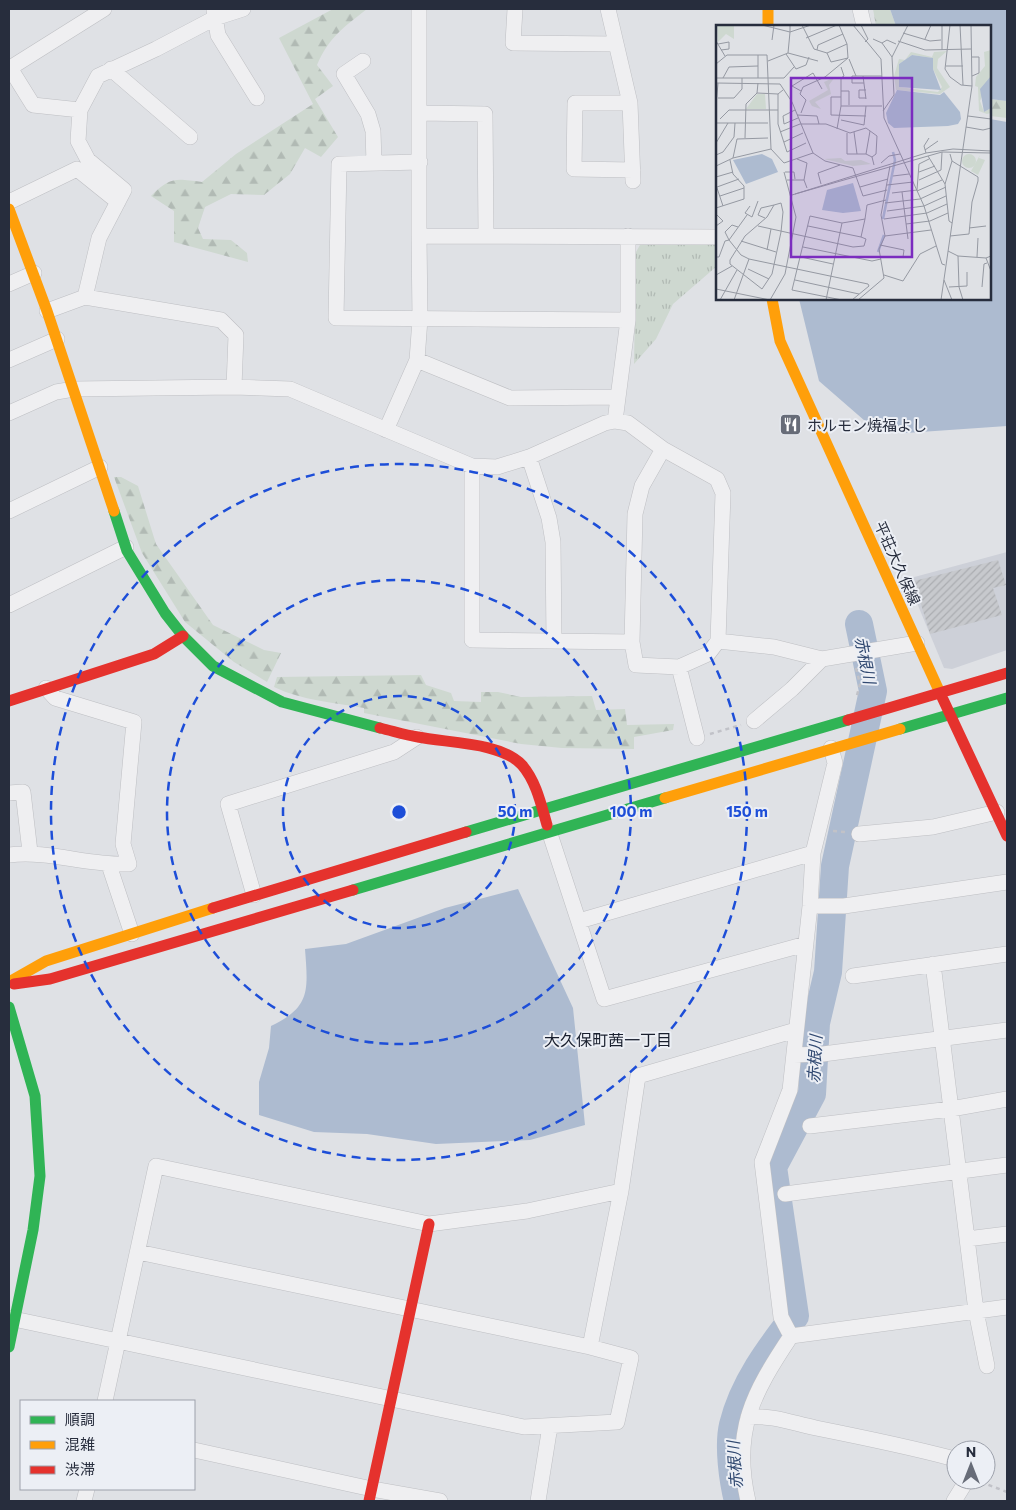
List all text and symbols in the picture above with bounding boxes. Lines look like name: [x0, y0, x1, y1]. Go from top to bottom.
inset map: [716, 25, 991, 300]
restaurant icon: ホルモン焼福よし: [779, 413, 803, 437]
place label: ホルモン焼福よし: [807, 416, 927, 434]
street label: 平荘大久保線: [871, 518, 925, 608]
water label: 赤根川: [852, 635, 880, 687]
text: 50 m: [498, 802, 532, 820]
text: 100 m: [610, 802, 652, 820]
text: 150 m: [726, 802, 768, 820]
centre of rings: [390, 803, 408, 821]
district label: 大久保町茜一丁目: [544, 1030, 672, 1049]
water label: 赤根川: [803, 1033, 825, 1083]
legend: [20, 1400, 195, 1490]
text: 順調: [65, 1410, 95, 1428]
text: 混雑: [65, 1435, 95, 1453]
water label: 赤根川: [723, 1438, 745, 1490]
north arrow: [946, 1440, 996, 1490]
text: N: [966, 1443, 976, 1460]
text: 渋滞: [65, 1460, 95, 1478]

